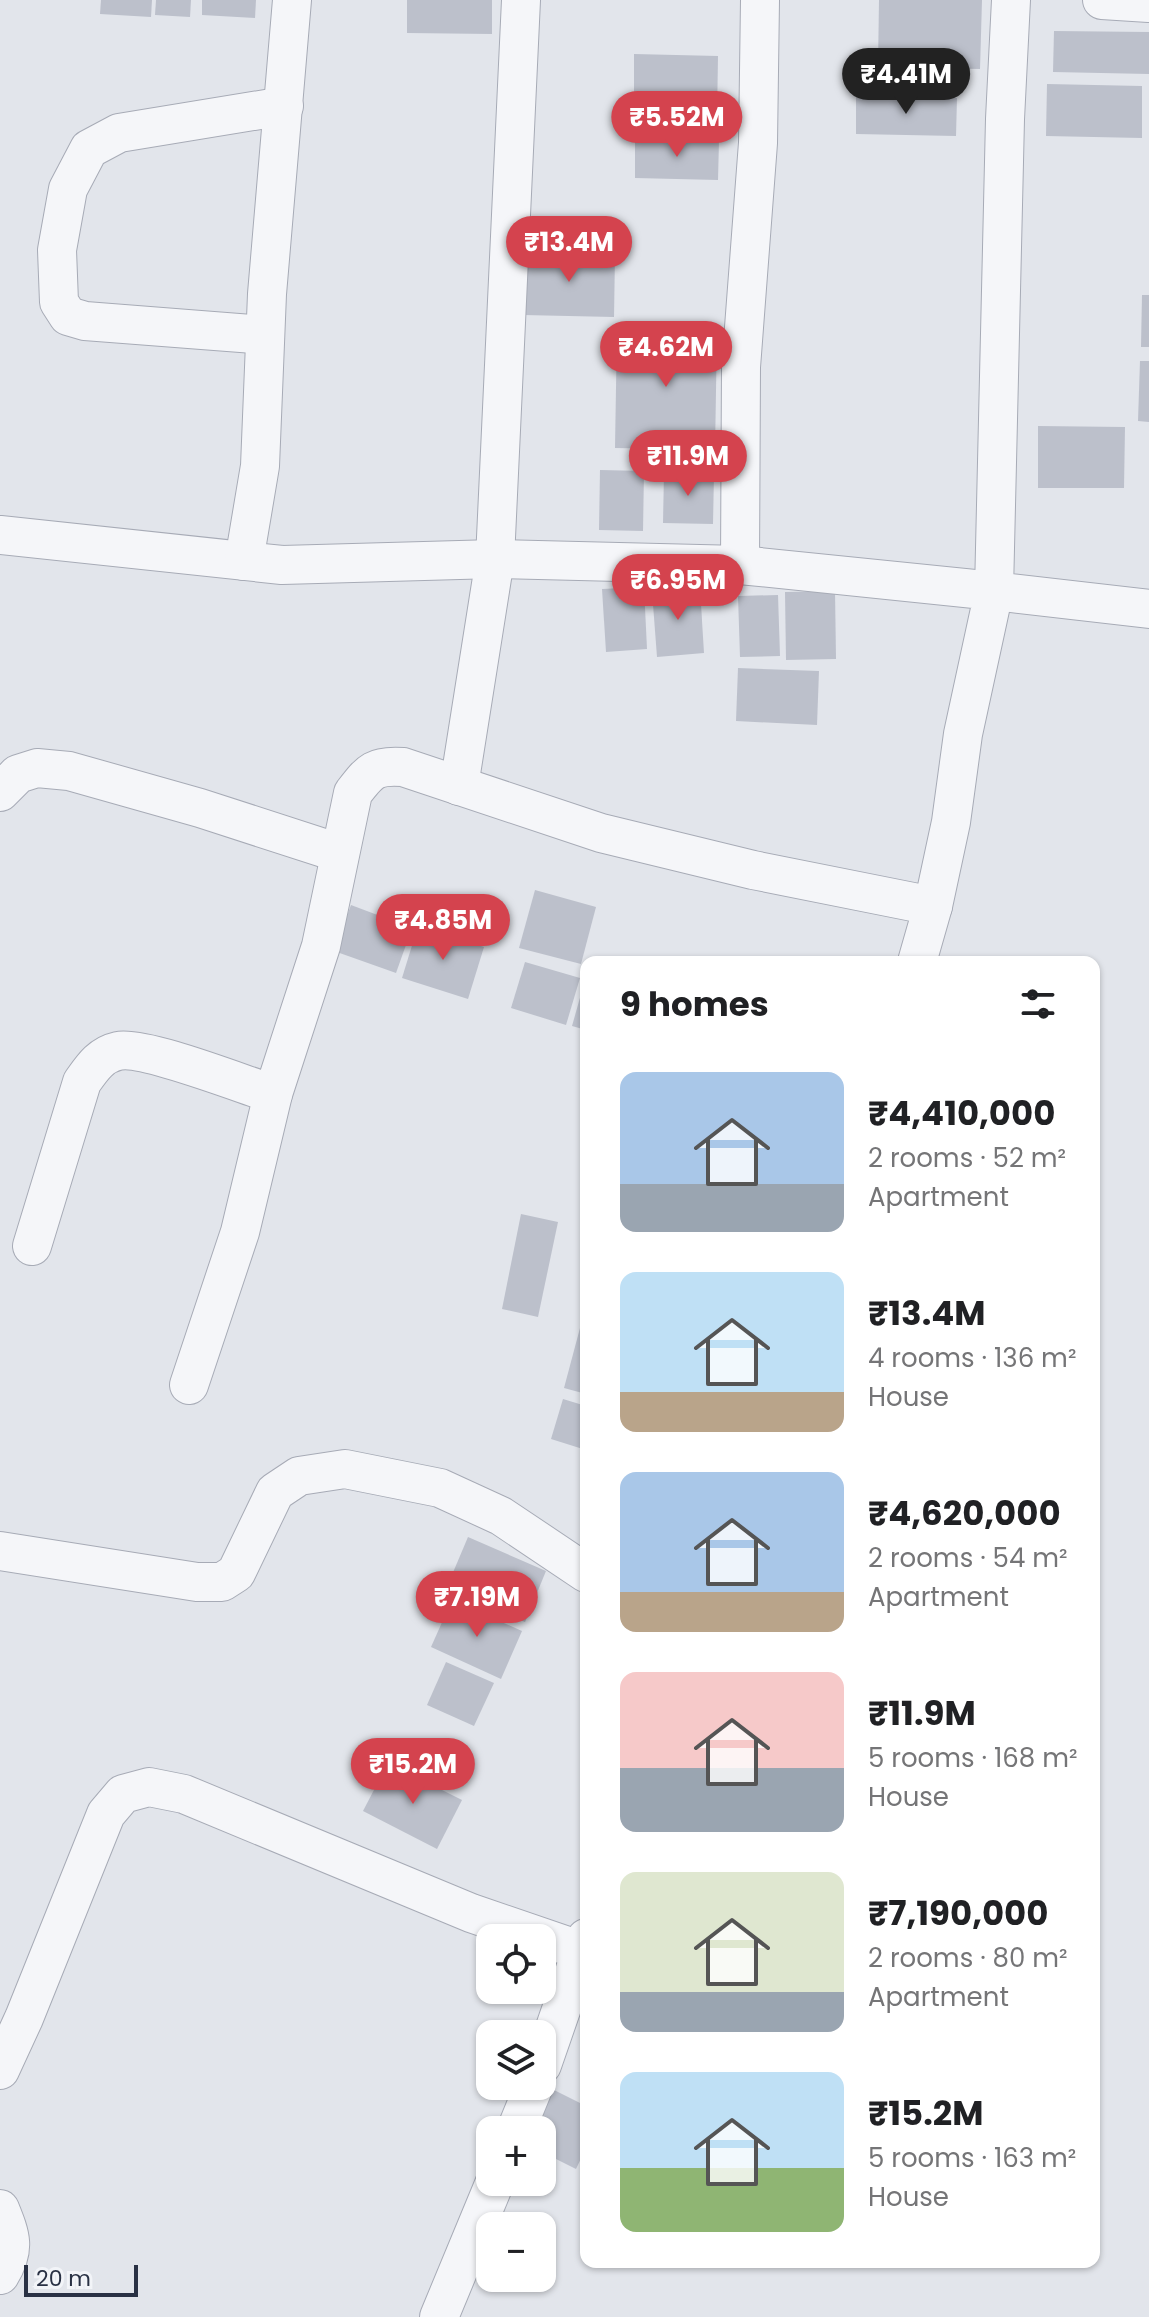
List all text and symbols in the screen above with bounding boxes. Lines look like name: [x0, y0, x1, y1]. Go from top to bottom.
pin: ₹4.41M: [841, 48, 971, 116]
text: ₹4.41M: [860, 56, 952, 92]
pin: ₹5.52M: [612, 91, 742, 159]
text: ₹5.52M: [629, 99, 725, 135]
pin: ₹13.4M: [504, 216, 634, 284]
text: ₹13.4M: [524, 224, 614, 260]
pin: ₹4.62M: [601, 321, 731, 389]
text: ₹4.62M: [618, 329, 714, 365]
pin: ₹11.9M: [623, 430, 753, 498]
text: ₹11.9M: [647, 438, 729, 474]
pin: ₹6.95M: [613, 554, 743, 622]
text: ₹6.95M: [630, 562, 726, 598]
pin: ₹4.85M: [378, 894, 508, 962]
text: ₹4.85M: [394, 902, 492, 938]
text: 9 homes: [620, 980, 769, 1028]
icon: filters: [1016, 982, 1060, 1026]
text: ₹4,410,000: [868, 1089, 1055, 1137]
icon: home: [684, 1104, 780, 1200]
text: 2 rooms · 52 m²: [868, 1140, 1066, 1176]
text: Apartment: [868, 1179, 1009, 1215]
text: ₹13.4M: [868, 1289, 986, 1337]
icon: home: [684, 1304, 780, 1400]
text: 4 rooms · 136 m²: [868, 1340, 1076, 1376]
text: House: [868, 1379, 949, 1415]
text: ₹4,620,000: [868, 1489, 1061, 1537]
icon: home: [684, 1504, 780, 1600]
text: 2 rooms · 54 m²: [868, 1540, 1068, 1576]
pin: ₹7.19M: [412, 1571, 542, 1639]
text: ₹7.19M: [434, 1579, 520, 1615]
text: Apartment: [868, 1579, 1009, 1615]
text: ₹11.9M: [868, 1689, 976, 1737]
icon: home: [684, 1704, 780, 1800]
pin: ₹15.2M: [348, 1738, 478, 1806]
text: 5 rooms · 168 m²: [868, 1740, 1078, 1776]
text: ₹15.2M: [369, 1746, 457, 1782]
text: House: [868, 1779, 949, 1815]
text: ₹7,190,000: [868, 1889, 1048, 1937]
icon: home: [684, 1904, 780, 2000]
map controls: [476, 1924, 556, 2292]
button: locate: [476, 1924, 556, 2004]
text: 2 rooms · 80 m²: [868, 1940, 1068, 1976]
text: Apartment: [868, 1979, 1009, 2015]
button: layers: [476, 2020, 556, 2100]
text: ₹15.2M: [868, 2089, 983, 2137]
icon: home: [684, 2104, 780, 2200]
button: +: [476, 2116, 556, 2196]
text: 5 rooms · 163 m²: [868, 2140, 1076, 2176]
text: House: [868, 2179, 949, 2215]
button: −: [476, 2212, 556, 2292]
scale bar: [24, 2261, 138, 2297]
text: 20 m: [36, 2263, 91, 2294]

